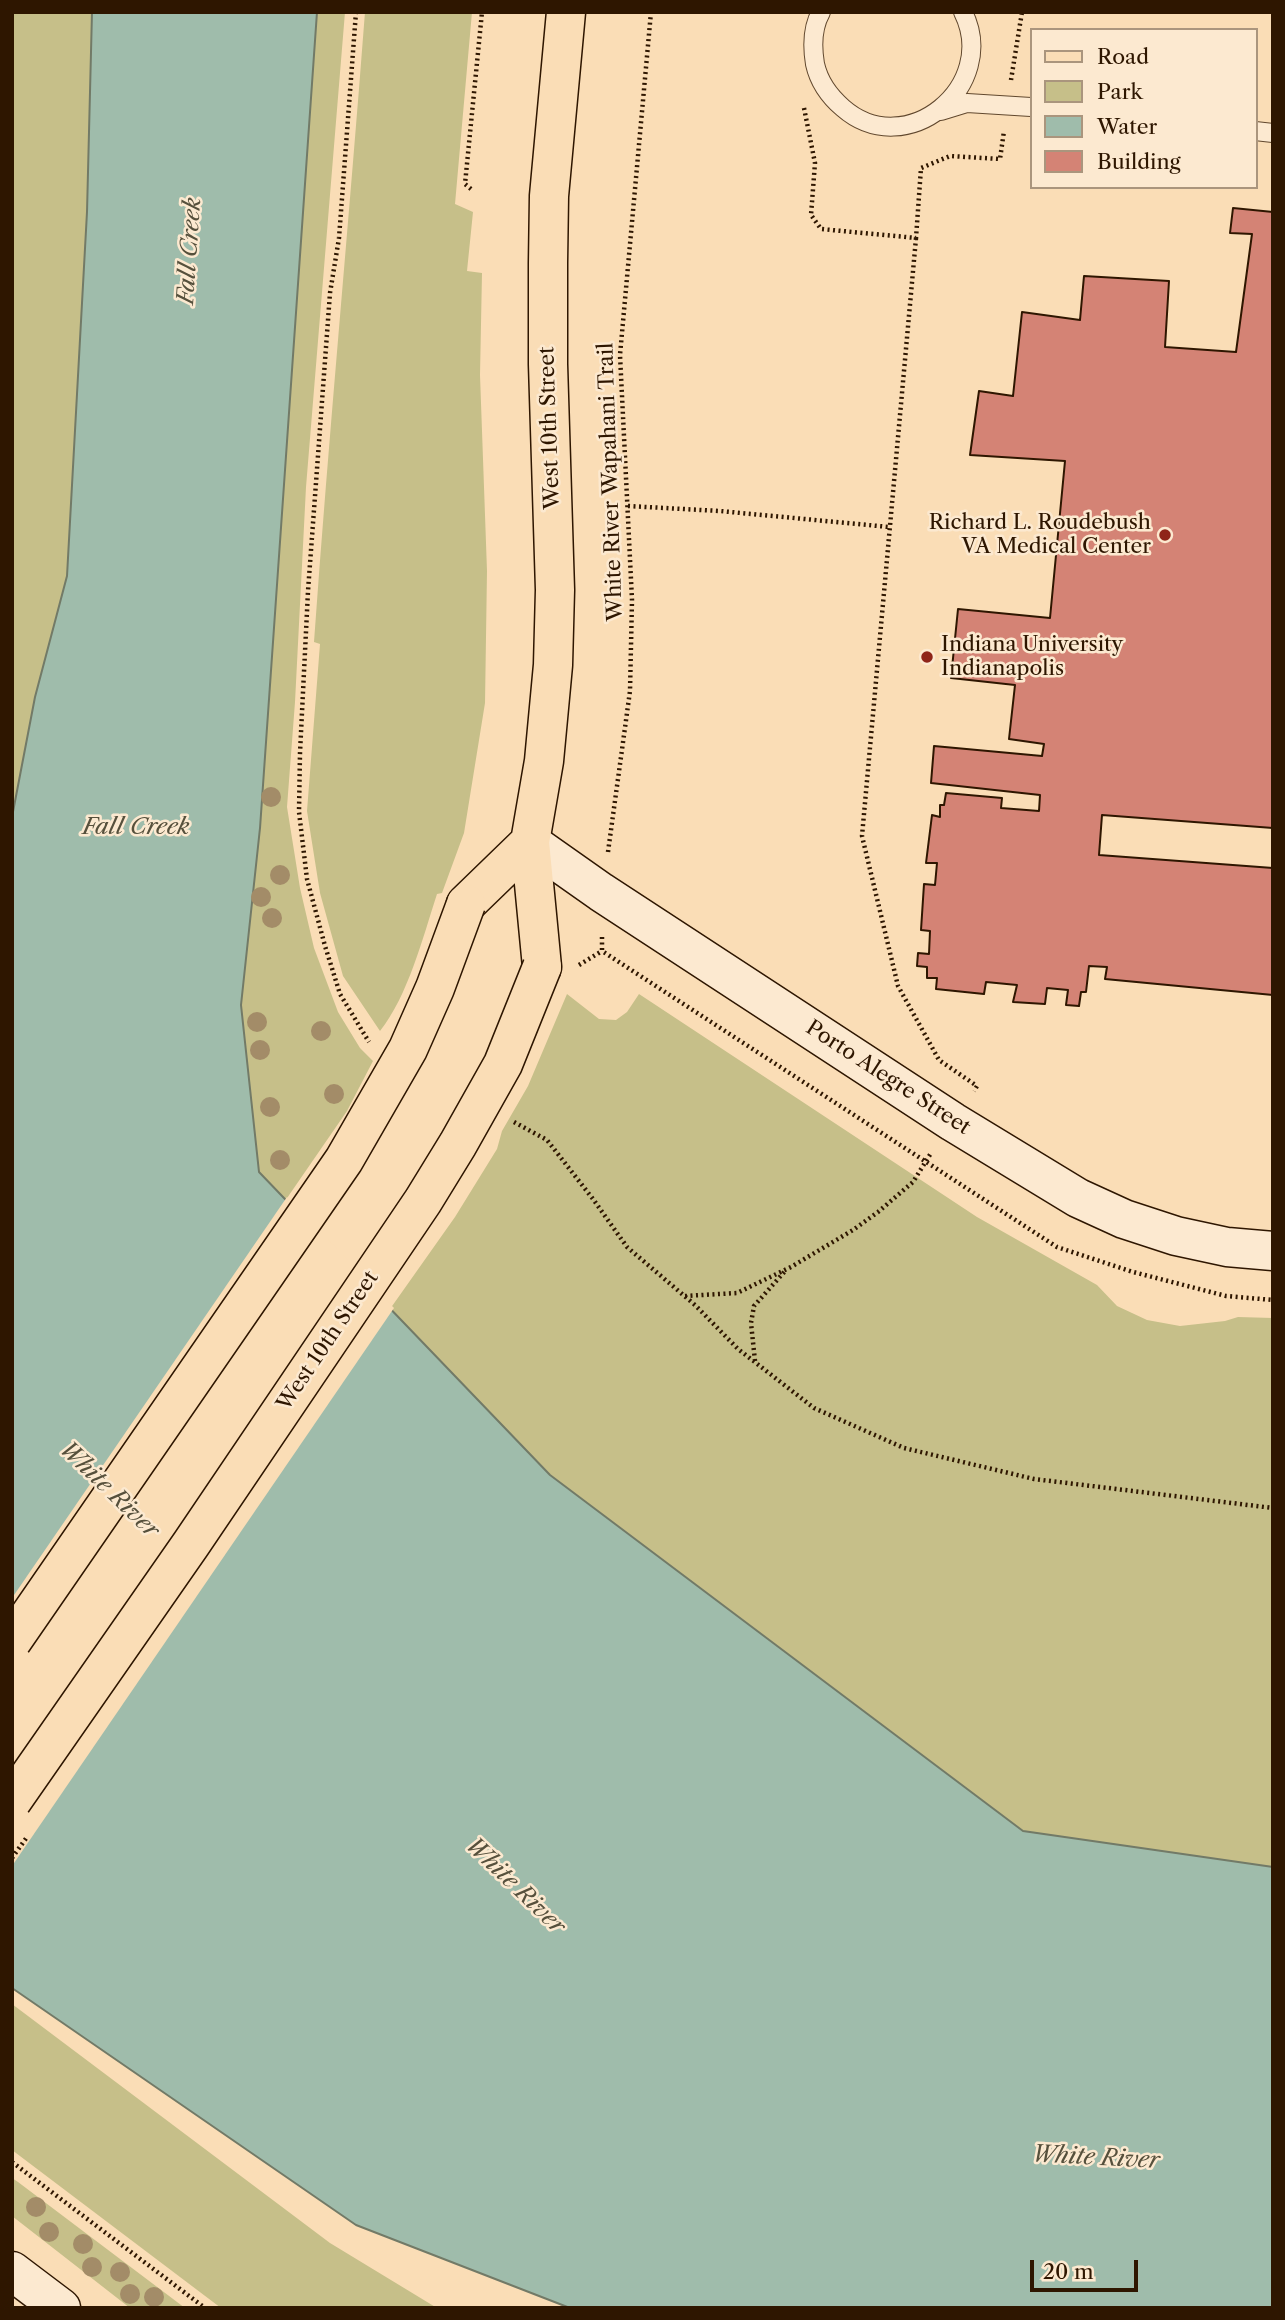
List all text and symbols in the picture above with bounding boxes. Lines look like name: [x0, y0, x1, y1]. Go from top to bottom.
legend: [1030, 28, 1257, 189]
text: Road: [1097, 44, 1149, 69]
text: Park: [1097, 79, 1143, 104]
text: Water: [1097, 114, 1157, 139]
text: Building: [1097, 149, 1181, 174]
water label: Fall Creek: [173, 197, 207, 305]
street label: White River Wapahani Trail: [594, 342, 628, 622]
street label: West 10th Street: [535, 346, 565, 510]
place label: Richard L. Roudebush VA Medical Center: [929, 510, 1151, 560]
marker: Richard L. Roudebush VA Medical Center: [1157, 527, 1173, 543]
place label: Indiana University Indianapolis: [941, 632, 1123, 682]
marker: Indiana University Indianapolis: [919, 649, 935, 665]
water label: Fall Creek: [83, 813, 189, 841]
street label: Porto Alegre Street: [801, 1015, 975, 1141]
street label: West 10th Street: [272, 1266, 384, 1416]
water label: White River: [53, 1436, 165, 1544]
water label: White River: [459, 1832, 571, 1940]
water label: White River: [1031, 2141, 1161, 2175]
scale bar: [1033, 2246, 1142, 2290]
text: 20 m: [1043, 2259, 1094, 2284]

